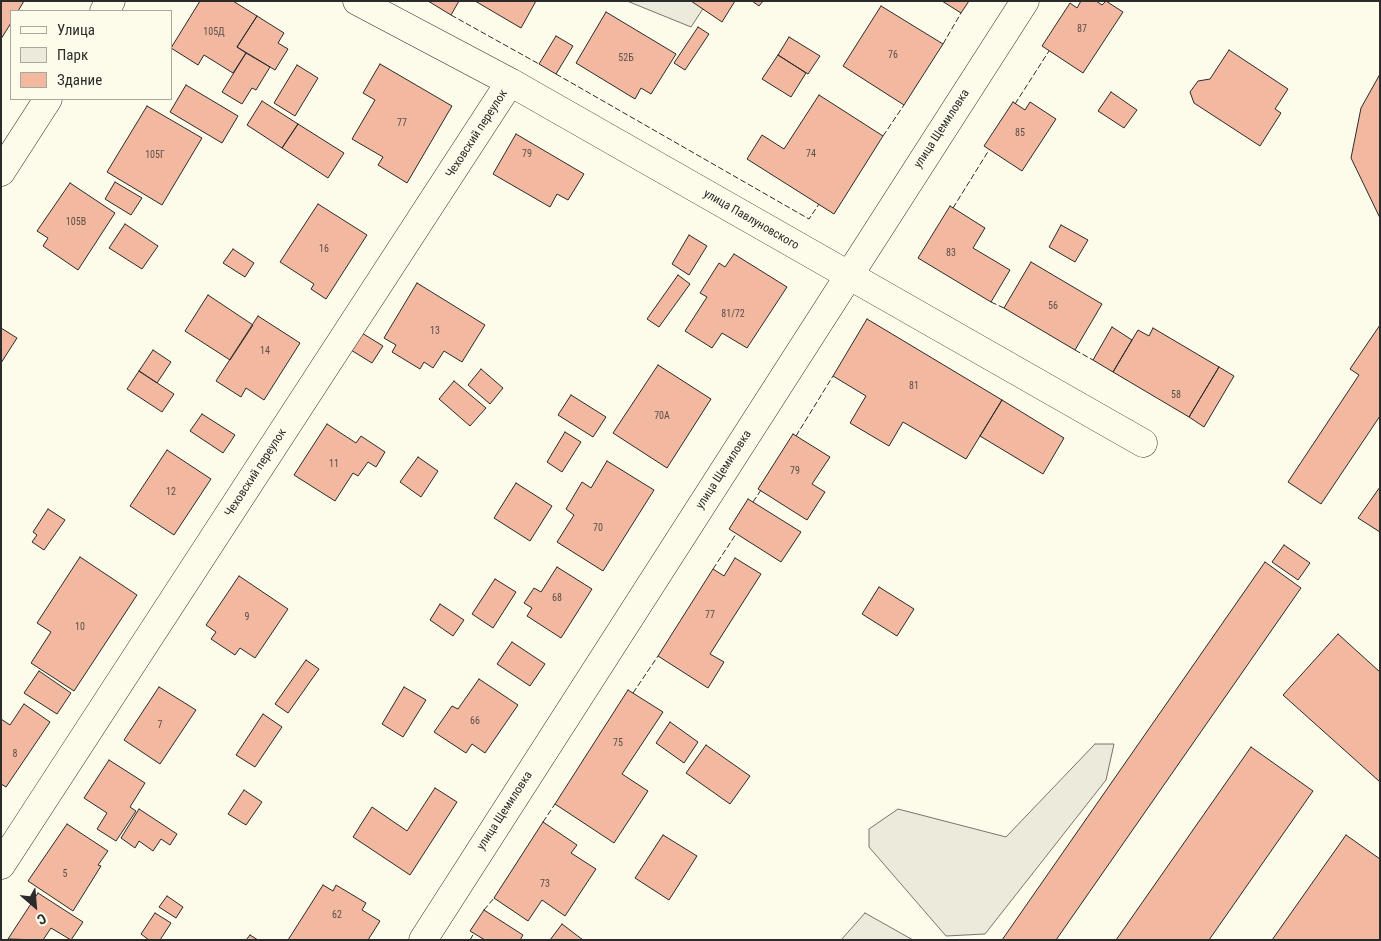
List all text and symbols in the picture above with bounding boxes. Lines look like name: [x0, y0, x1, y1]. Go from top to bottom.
legend: [10, 10, 172, 100]
text: Улица: [57, 21, 95, 39]
house number: 87: [1077, 23, 1087, 35]
house number: 105Д: [203, 26, 225, 38]
text: Парк: [57, 46, 88, 64]
house number: 76: [888, 49, 898, 61]
house number: 52Б: [618, 52, 634, 64]
text: Здание: [57, 71, 102, 89]
street label: Чеховский переулок: [443, 87, 511, 181]
street label: улица Щемиловка: [911, 87, 973, 171]
house number: 77: [397, 117, 407, 129]
house number: 85: [1015, 127, 1025, 139]
house number: 79: [522, 148, 532, 160]
house number: 74: [806, 148, 816, 160]
house number: 105Г: [145, 149, 165, 161]
street label: улица Павлуновского: [701, 187, 801, 253]
house number: 105В: [66, 216, 86, 228]
house number: 16: [319, 243, 329, 255]
house number: 83: [946, 247, 956, 259]
house number: 56: [1048, 300, 1058, 312]
house number: 81/72: [721, 308, 745, 320]
house number: 13: [430, 325, 440, 337]
house number: 14: [260, 345, 270, 357]
house number: 81: [909, 380, 919, 392]
house number: 58: [1171, 389, 1181, 401]
house number: 70А: [654, 410, 670, 422]
street label: Чеховский переулок: [222, 426, 290, 520]
street label: улица Щемиловка: [693, 428, 755, 512]
house number: 11: [329, 458, 339, 470]
house number: 79: [790, 465, 800, 477]
house number: 12: [166, 486, 176, 498]
house number: 70: [593, 522, 603, 534]
house number: 68: [552, 592, 562, 604]
house number: 77: [705, 609, 715, 621]
house number: 9: [245, 611, 249, 623]
house number: 10: [75, 621, 85, 633]
house number: 66: [470, 715, 480, 727]
house number: 7: [158, 719, 162, 731]
house number: 75: [613, 737, 623, 749]
house number: 8: [13, 748, 17, 760]
street label: улица Щемиловка: [474, 769, 536, 853]
house number: 5: [63, 868, 67, 880]
house number: 73: [540, 878, 550, 890]
north arrow: [10, 881, 60, 931]
house number: 62: [332, 909, 342, 921]
text: С: [35, 910, 49, 928]

